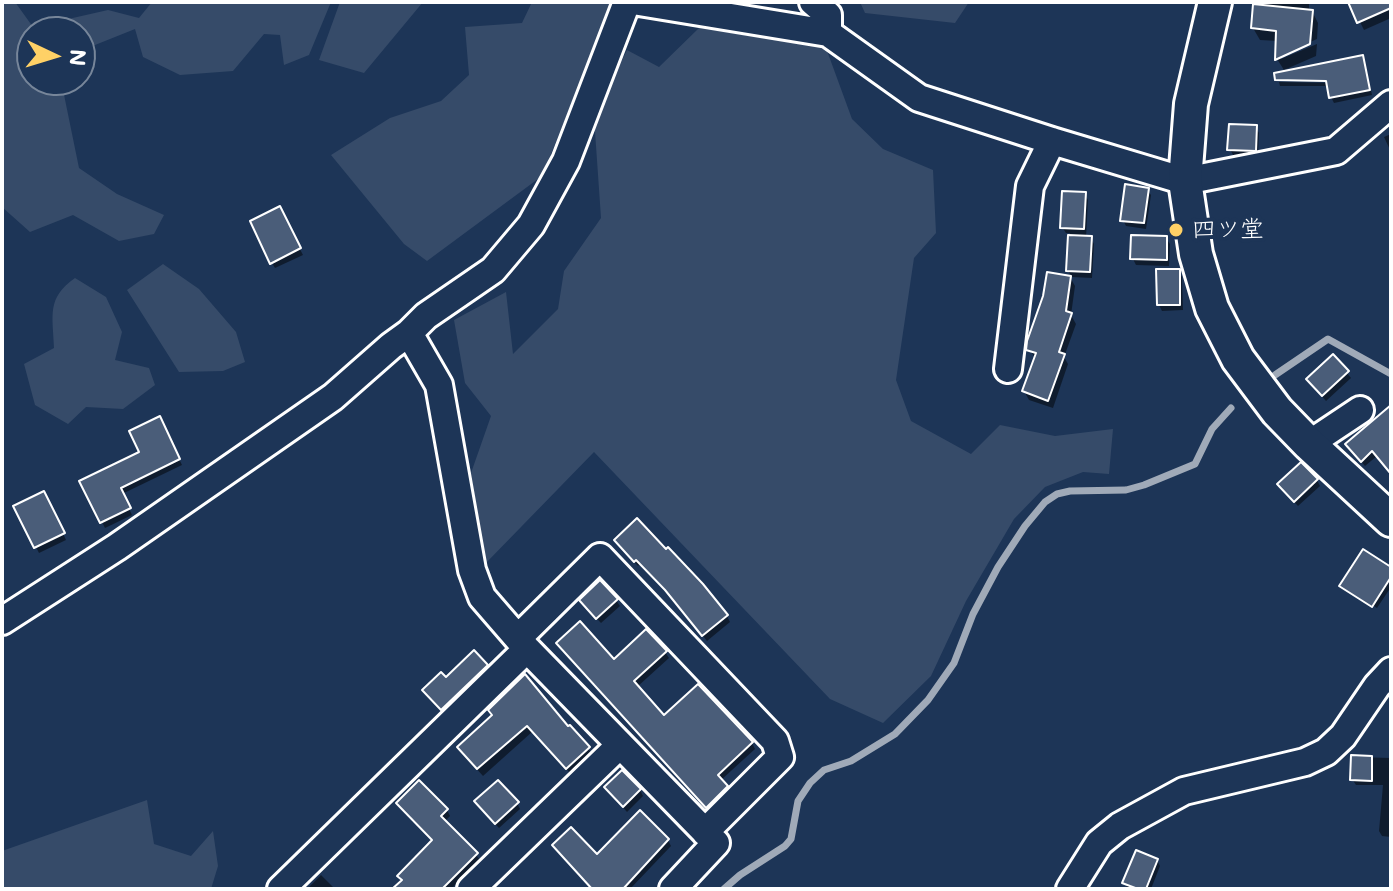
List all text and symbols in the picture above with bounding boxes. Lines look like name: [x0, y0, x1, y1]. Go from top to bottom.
north arrow: [16, 16, 96, 96]
text: N: [63, 48, 93, 67]
place label: 四ツ堂: [1192, 216, 1264, 244]
marker: 四ツ堂: [1167, 221, 1185, 239]

